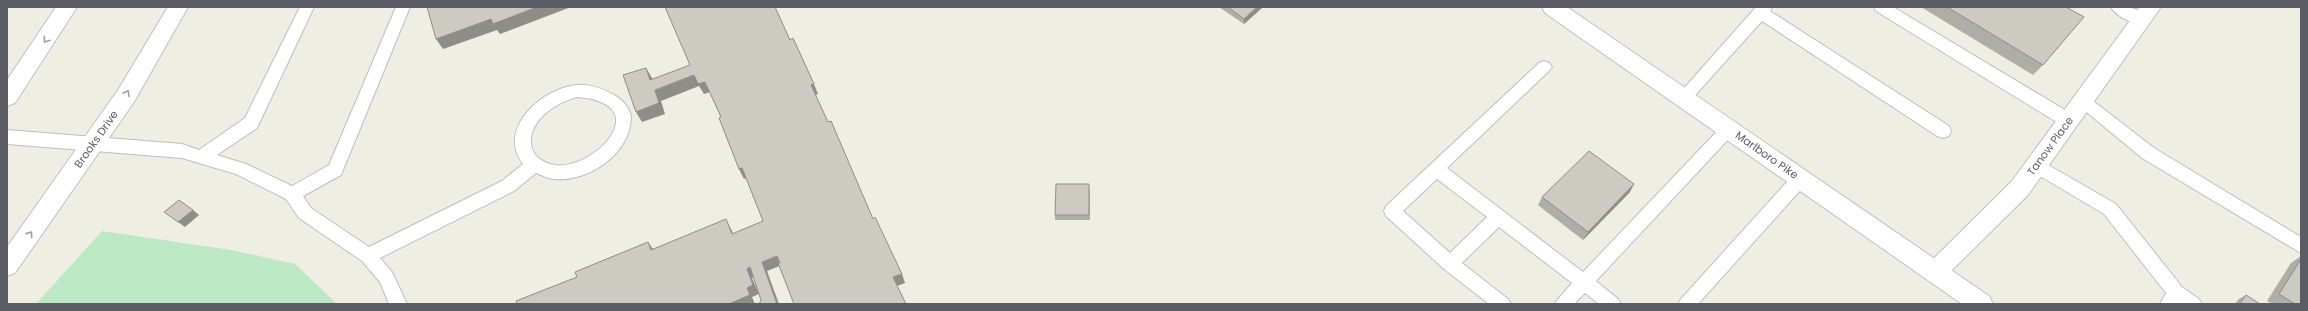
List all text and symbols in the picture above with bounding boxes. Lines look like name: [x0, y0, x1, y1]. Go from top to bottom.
one-way arrow: [43, 36, 51, 43]
one-way arrow: [123, 90, 130, 97]
street label: Brooks Drive: [70, 107, 122, 171]
street label: Tanow Place: [2023, 113, 2077, 179]
street label: Marlboro Pike: [1732, 127, 1802, 183]
one-way arrow: [25, 231, 33, 238]

